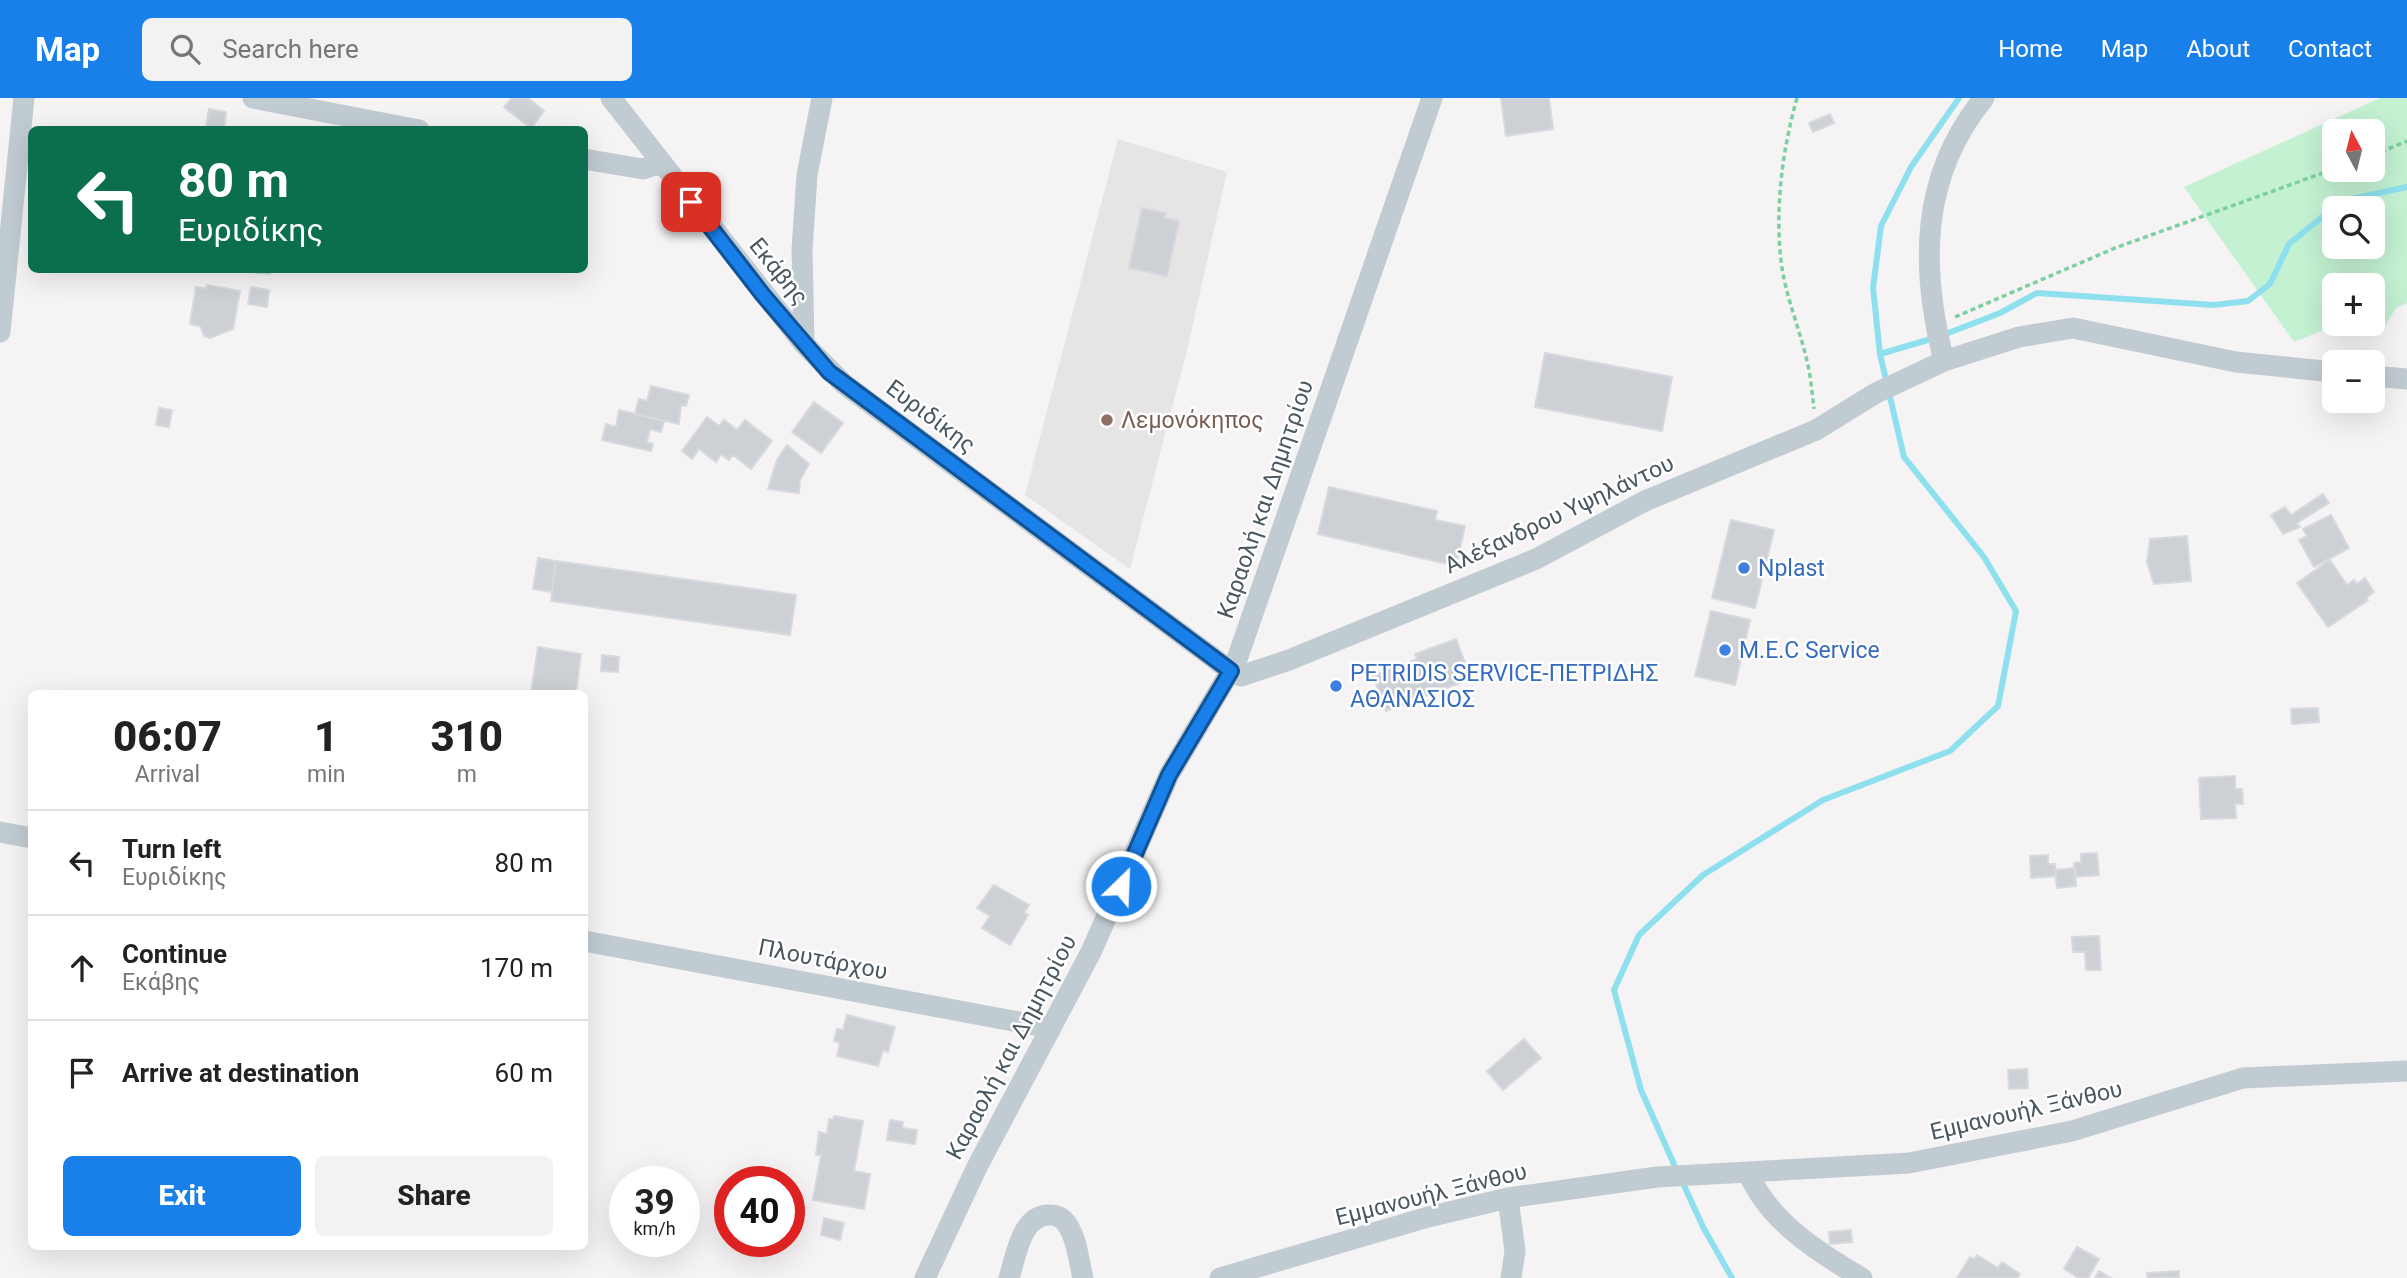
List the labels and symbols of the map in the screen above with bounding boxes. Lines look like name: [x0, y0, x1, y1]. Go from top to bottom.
north arrow: [2322, 119, 2385, 182]
pin: [661, 172, 721, 232]
street label: Εκάβης: [744, 233, 814, 310]
street label: Ευριδίκης: [881, 374, 981, 459]
street label: Καραολή και Δημητρίου: [1212, 376, 1319, 622]
place label: Λεμονόκηπος: [1121, 407, 1264, 434]
marker: Λεμονόκηπος: [1099, 412, 1115, 428]
street label: Αλέξανδρου Υψηλάντου: [1440, 449, 1678, 579]
place label: Nplast: [1758, 555, 1825, 582]
marker: Nplast: [1736, 560, 1752, 576]
place label: M.E.C Service: [1739, 637, 1880, 664]
marker: M.E.C Service: [1717, 642, 1733, 658]
place label: PETRIDIS SERVICE-ΠΕΤΡΙΔΗΣ ΑΘΑΝΑΣΙΟΣ: [1350, 660, 1659, 713]
marker: PETRIDIS SERVICE-ΠΕΤΡΙΔΗΣ ΑΘΑΝΑΣΙΟΣ: [1328, 678, 1344, 694]
position arrow: [1084, 849, 1158, 923]
street label: Καραολή και Δημητρίου: [941, 930, 1082, 1164]
street label: Πλουτάρχου: [756, 934, 890, 985]
street label: Εμμανουήλ Ξάνθου: [1927, 1075, 2125, 1146]
street label: Εμμανουήλ Ξάνθου: [1333, 1158, 1530, 1231]
speed limit sign: 40: [714, 1166, 805, 1257]

